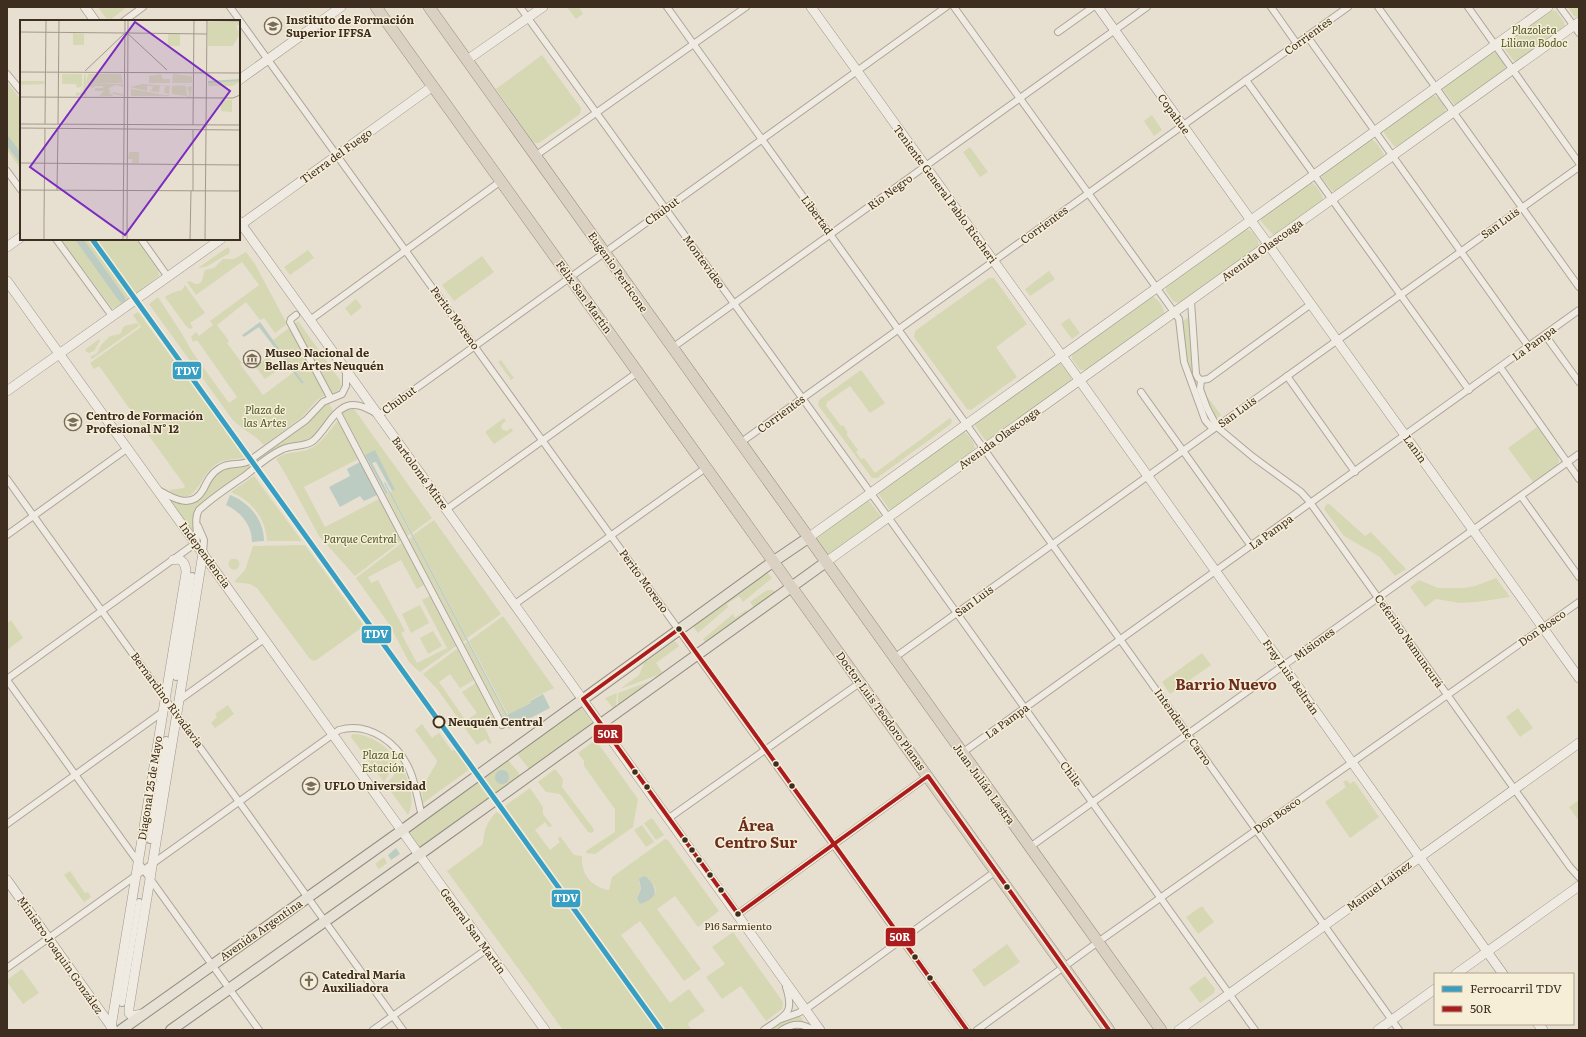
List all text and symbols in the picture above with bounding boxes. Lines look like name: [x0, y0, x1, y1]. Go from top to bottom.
place label: Instituto de Formación Superior IFFSA: [286, 11, 415, 40]
street label: Corrientes: [1280, 12, 1335, 58]
school or university icon: Instituto de Formación Superior IFFSA: [263, 16, 283, 36]
inset map: [20, 20, 240, 240]
park label: Plazoleta Liliana Bodoc: [1500, 21, 1568, 50]
street label: Copahue: [1155, 90, 1195, 137]
street label: Teniente General Pablo Riccheri: [890, 121, 1002, 266]
street label: Tierra del Fuego: [296, 124, 375, 187]
street label: Río Negro: [864, 169, 915, 213]
street label: Chubut: [641, 192, 682, 228]
street label: Libertad: [798, 192, 838, 237]
street label: Corrientes: [1016, 201, 1071, 247]
street label: San Luis: [1477, 203, 1522, 242]
street label: Avenida Olascoaga: [1217, 214, 1305, 284]
street label: Eugenio Perticone: [585, 228, 653, 315]
street label: Montevideo: [680, 231, 730, 292]
street label: Félix San Martín: [553, 257, 617, 336]
street label: Perito Moreno: [427, 282, 484, 353]
street label: La Pampa: [1508, 321, 1559, 364]
place label: Museo Nacional de Bellas Artes Neuquén: [265, 344, 384, 373]
museum icon: Museo Nacional de Bellas Artes Neuquén: [242, 349, 262, 369]
line badge: TDV: [172, 361, 202, 380]
text: TDV: [175, 362, 200, 378]
street label: Chubut: [378, 381, 419, 417]
street label: Corrientes: [753, 390, 808, 436]
street label: San Luis: [1214, 392, 1259, 431]
park label: Plaza de las Artes: [244, 401, 287, 430]
street label: Avenida Olascoaga: [954, 402, 1042, 472]
place label: Centro de Formación Profesional N° 12: [86, 407, 203, 436]
school or university icon: Centro de Formación Profesional N° 12: [63, 412, 83, 432]
street label: Lanín: [1400, 431, 1431, 466]
street label: Bartolomé Mitre: [389, 433, 453, 512]
street label: La Pampa: [1245, 510, 1296, 553]
street label: Independencia: [176, 518, 235, 591]
park label: Parque Central: [323, 530, 398, 546]
street label: Perito Moreno: [616, 545, 673, 616]
street label: San Luis: [951, 581, 996, 620]
street label: Ceferino Namuncurá: [1372, 591, 1448, 690]
street label: Don Bosco: [1514, 605, 1568, 649]
street label: Misiones: [1290, 623, 1337, 664]
unlabelled marker: [674, 624, 684, 634]
line badge: TDV: [361, 625, 392, 644]
text: TDV: [364, 625, 389, 641]
street label: Fray Luis Beltrán: [1260, 635, 1324, 718]
street label: Bernardino Rivadavia: [128, 648, 208, 750]
street label: Doctor Luis Teodoro Planas: [833, 648, 930, 773]
district label: Barrio Nuevo: [1175, 672, 1277, 695]
street label: Intendente Carro: [1151, 685, 1216, 768]
street label: La Pampa: [981, 699, 1032, 742]
place label: Neuquén Central: [448, 713, 543, 729]
marker: Neuquén Central: [432, 715, 446, 729]
line badge: 50R: [593, 724, 623, 744]
text: 50R: [598, 725, 619, 741]
street label: Diagonal 25 de Mayo: [133, 734, 165, 841]
street label: Juan Julián Lastra: [950, 740, 1020, 827]
park label: Plaza La Estación: [362, 746, 405, 775]
street label: Chile: [1057, 757, 1087, 790]
unlabelled marker: [771, 759, 781, 769]
unlabelled marker: [630, 767, 640, 777]
school or university icon: UFLO Universidad: [301, 776, 321, 796]
place label: UFLO Universidad: [324, 777, 426, 793]
unlabelled marker: [787, 781, 797, 791]
unlabelled marker: [642, 782, 652, 792]
street label: Don Bosco: [1249, 792, 1303, 836]
district label: Área Centro Sur: [715, 813, 797, 853]
unlabelled marker: [680, 835, 690, 845]
unlabelled marker: [687, 845, 697, 855]
unlabelled marker: [694, 855, 704, 865]
street label: Manuel Lainez: [1343, 856, 1415, 914]
unlabelled marker: [705, 870, 715, 880]
unlabelled marker: [1002, 882, 1012, 892]
street label: General San Martín: [437, 884, 510, 977]
unlabelled marker: [716, 885, 726, 895]
line badge: TDV: [551, 889, 581, 908]
text: TDV: [554, 889, 579, 905]
street label: Ministro Joaquín González: [14, 892, 108, 1017]
street label: Avenida Argentina: [216, 895, 305, 964]
marker: P16 Sarmiento: [733, 909, 743, 919]
place label: P16 Sarmiento: [704, 918, 772, 933]
line badge: 50R: [885, 927, 916, 947]
text: 50R: [890, 928, 911, 944]
unlabelled marker: [910, 952, 920, 962]
place label: Catedral María Auxiliadora: [322, 966, 406, 995]
church icon: Catedral María Auxiliadora: [299, 971, 319, 991]
unlabelled marker: [925, 973, 935, 983]
legend: [1434, 973, 1574, 1025]
text: Ferrocarril TDV: [1470, 979, 1562, 997]
text: 50R: [1470, 999, 1492, 1017]

